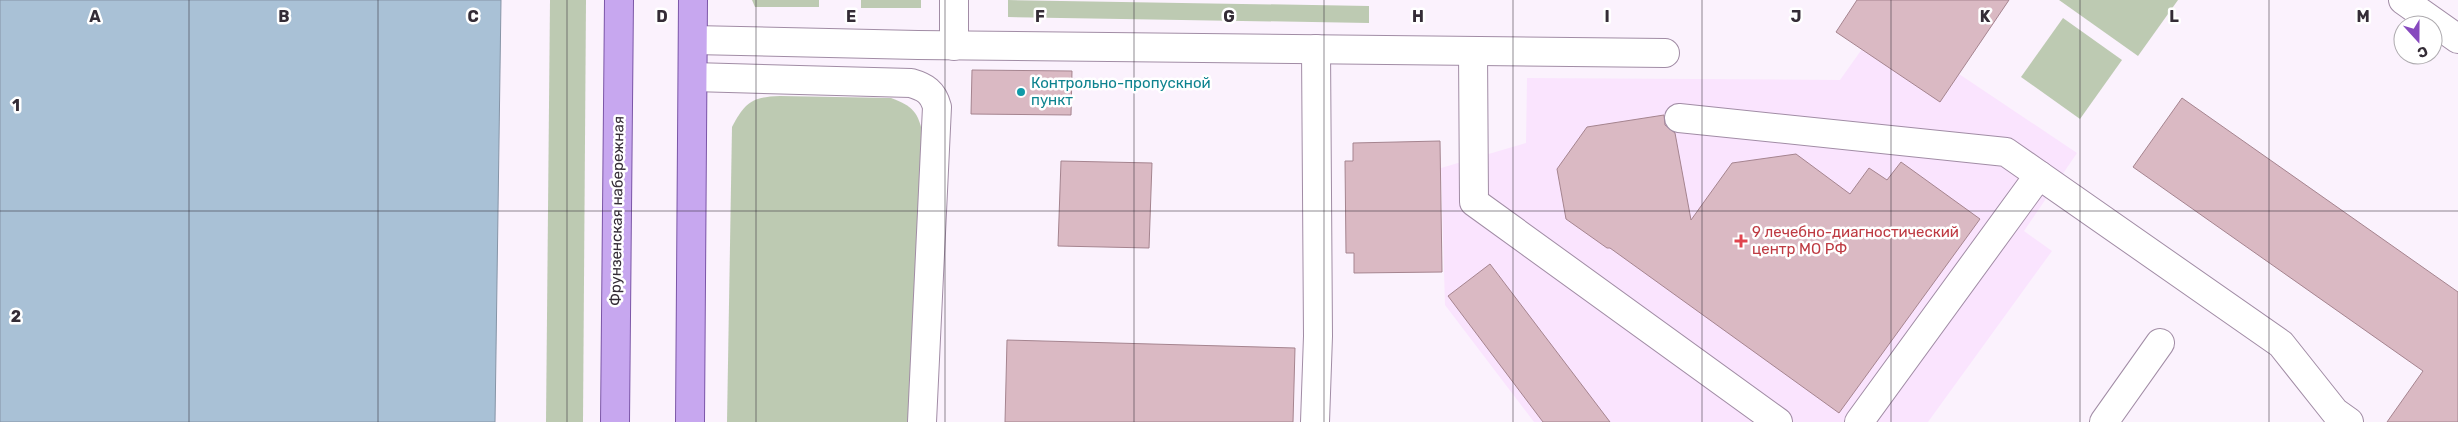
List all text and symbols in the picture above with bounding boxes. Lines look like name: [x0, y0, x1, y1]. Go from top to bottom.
text: A: [89, 7, 101, 26]
text: B: [278, 7, 290, 26]
text: C: [467, 7, 479, 26]
text: D: [656, 7, 668, 26]
text: E: [846, 7, 856, 26]
text: F: [1035, 7, 1045, 26]
text: G: [1223, 7, 1235, 26]
text: H: [1412, 7, 1424, 26]
text: I: [1604, 7, 1610, 26]
text: J: [1791, 7, 1801, 26]
text: K: [1980, 7, 1991, 26]
text: L: [2169, 7, 2179, 26]
text: M: [2356, 7, 2370, 26]
north arrow: [2393, 15, 2443, 65]
text: С: [2415, 42, 2430, 61]
place label: Контрольно-пропускной пункт: [1031, 74, 1211, 109]
marker: Контрольно-пропускной пункт: [1015, 86, 1027, 98]
text: 1: [12, 96, 20, 115]
street label: Фрунзенская набережная: [606, 116, 628, 306]
place label: 9 лечебно-диагностический центр МО РФ: [1752, 223, 1959, 258]
marker: 9 лечебно-диагностический центр МО РФ: [1734, 234, 1748, 248]
text: 2: [11, 307, 21, 326]

